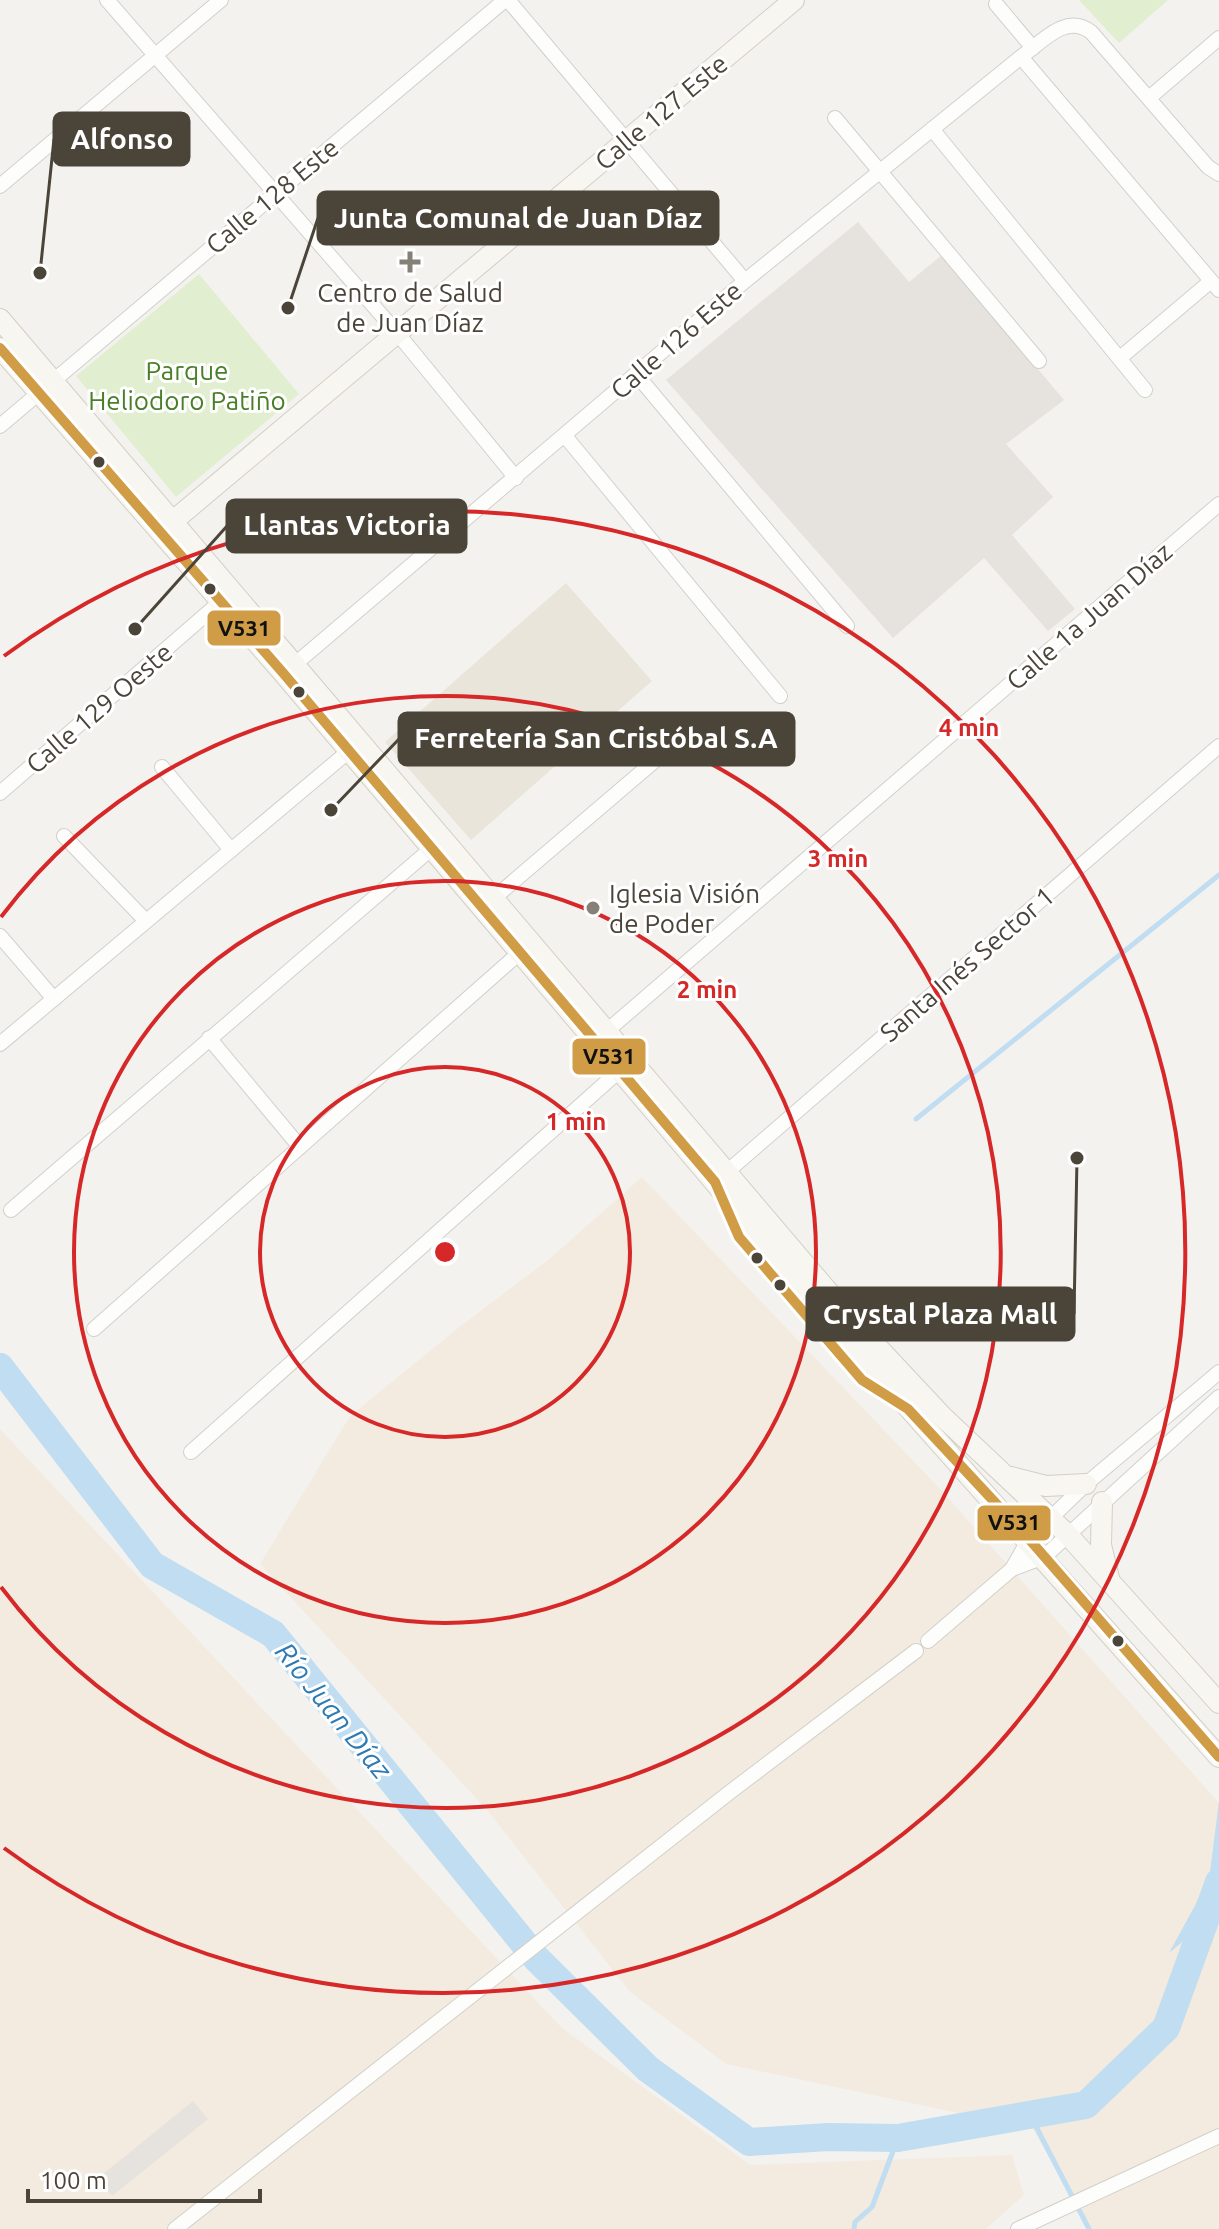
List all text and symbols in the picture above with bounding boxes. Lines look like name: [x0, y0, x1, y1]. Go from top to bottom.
street label: Calle 127 Este: [589, 48, 733, 176]
callout: Alfonso: [54, 113, 189, 165]
text: Alfonso: [71, 123, 173, 154]
street label: Calle 128 Este: [200, 132, 344, 260]
callout: Junta Comunal de Juan Díaz: [318, 192, 718, 244]
text: Junta Comunal de Juan Díaz: [334, 202, 702, 233]
marker: Centro de Salud de Juan Díaz: [399, 251, 421, 273]
street label: Calle 126 Este: [605, 275, 747, 405]
place label: Centro de Salud de Juan Díaz: [317, 278, 503, 337]
park label: Parque Heliodoro Patiño: [88, 356, 286, 415]
unlabelled marker: [91, 454, 107, 470]
callout: Llantas Victoria: [227, 500, 466, 552]
text: Llantas Victoria: [243, 509, 451, 540]
street label: Calle 1a Juan Díaz: [1001, 536, 1177, 696]
unlabelled marker: [202, 581, 218, 597]
line badge: V531: [206, 609, 282, 647]
text: V531: [218, 615, 270, 640]
street label: Calle 129 Oeste: [20, 637, 178, 779]
unlabelled marker: [291, 684, 307, 700]
callout: Ferretería San Cristóbal S.A: [399, 713, 794, 765]
text: 4 min: [939, 714, 999, 741]
text: Ferretería San Cristóbal S.A: [414, 722, 778, 753]
text: 3 min: [808, 845, 868, 872]
place label: Iglesia Visión de Poder: [609, 879, 760, 938]
street label: Santa Inés Sector 1: [874, 881, 1060, 1047]
marker: Iglesia Visión de Poder: [584, 899, 602, 917]
text: 2 min: [677, 976, 737, 1003]
line badge: V531: [571, 1037, 647, 1076]
text: V531: [583, 1043, 635, 1068]
text: 1 min: [546, 1108, 606, 1135]
centre of rings: [431, 1238, 459, 1266]
unlabelled marker: [749, 1250, 765, 1266]
unlabelled marker: [772, 1277, 788, 1293]
callout: Crystal Plaza Mall: [807, 1288, 1074, 1340]
text: Crystal Plaza Mall: [823, 1298, 1057, 1329]
line badge: V531: [976, 1504, 1052, 1542]
text: V531: [988, 1509, 1040, 1534]
unlabelled marker: [1110, 1633, 1126, 1649]
water label: Río Juan Díaz: [270, 1636, 399, 1785]
scale bar: [28, 2153, 260, 2203]
text: 100 m: [40, 2167, 107, 2194]

